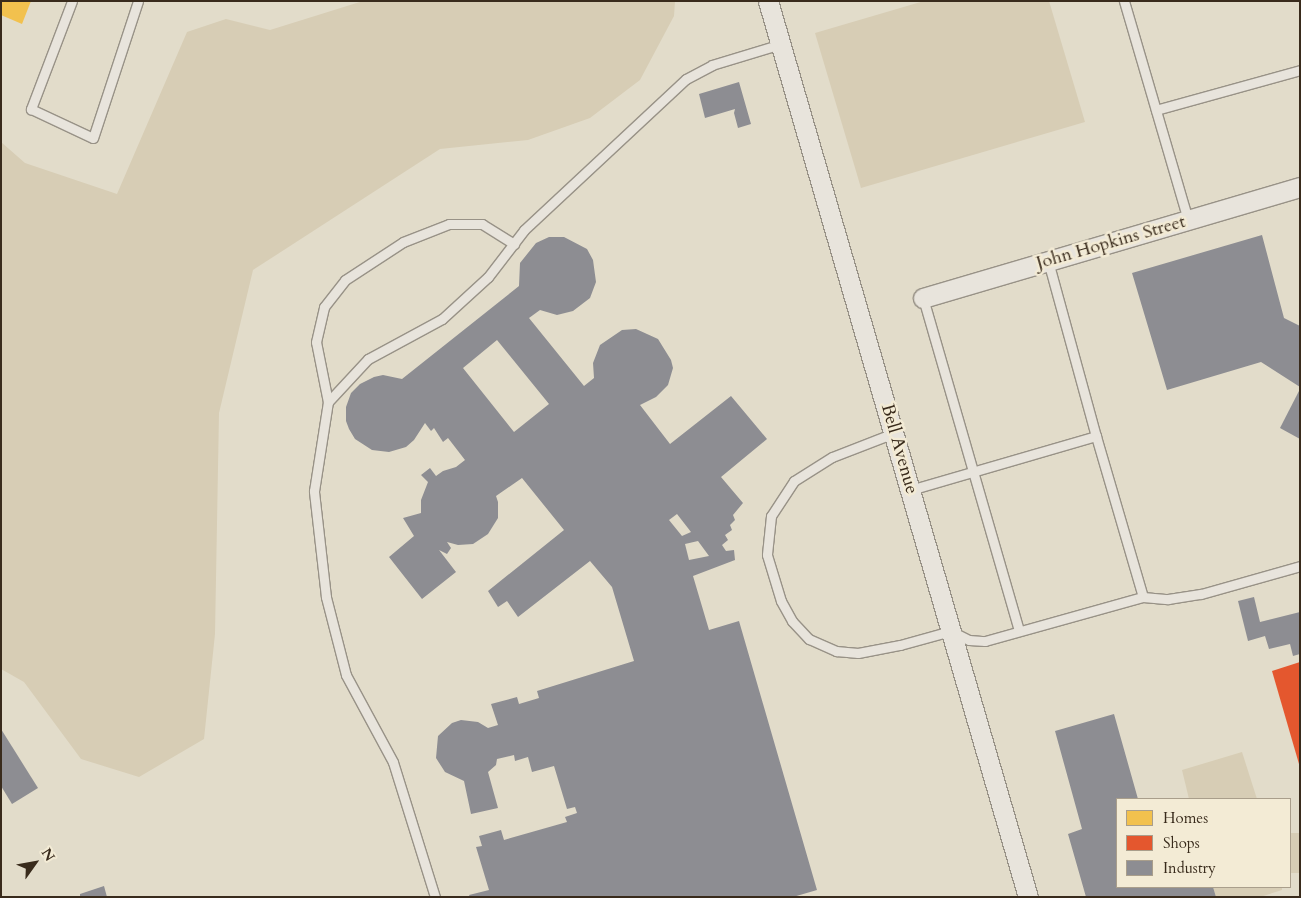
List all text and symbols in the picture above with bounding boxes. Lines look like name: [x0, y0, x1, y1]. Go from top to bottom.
street label: John Hopkins Street: [1034, 211, 1188, 275]
street label: Bell Avenue: [876, 401, 922, 497]
legend: [1116, 798, 1291, 888]
text: Homes: [1163, 808, 1208, 828]
text: Shops: [1163, 833, 1200, 853]
north arrow: [10, 838, 60, 888]
text: N: [37, 845, 59, 865]
text: Industry: [1163, 858, 1216, 878]

